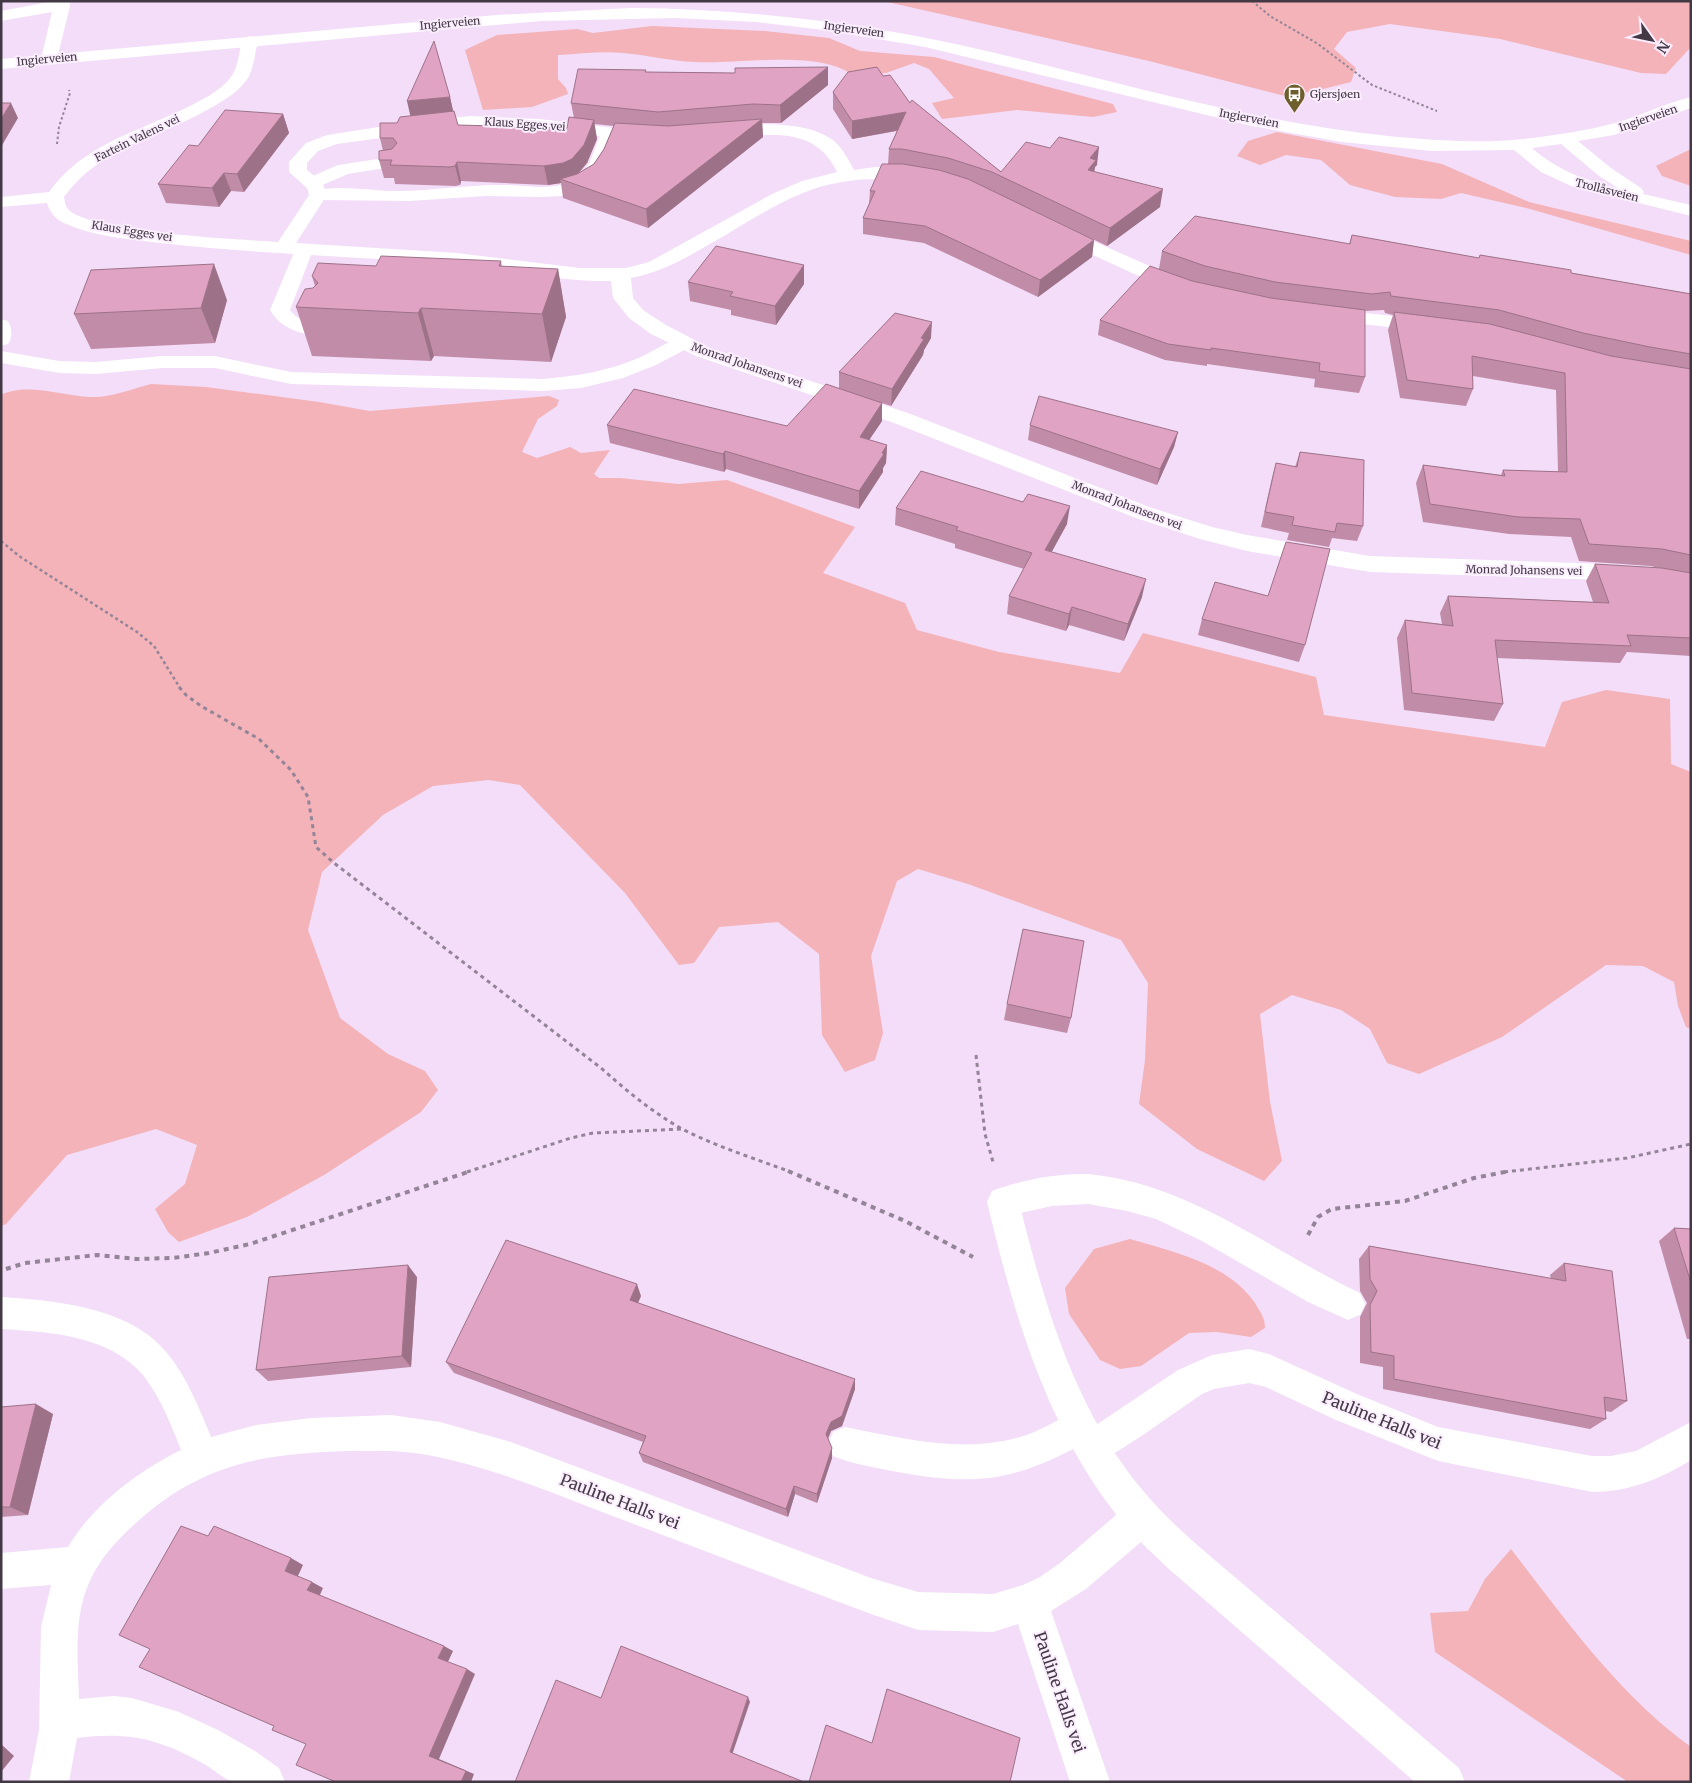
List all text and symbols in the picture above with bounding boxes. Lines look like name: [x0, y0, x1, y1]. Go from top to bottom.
street label: Ingierveien: [419, 13, 482, 33]
north arrow: [1627, 15, 1677, 65]
street label: Ingierveien: [823, 18, 886, 40]
text: N: [1652, 38, 1673, 57]
street label: Ingierveien: [16, 49, 79, 69]
bus stop icon: Gjersjøen: [1282, 82, 1306, 113]
place label: Gjersjøen: [1310, 87, 1361, 101]
street label: Ingierveien: [1617, 101, 1680, 135]
street label: Ingierveien: [1218, 105, 1281, 131]
street label: Fartein Valens vei: [92, 111, 182, 165]
street label: Klaus Egges vei: [484, 114, 567, 134]
street label: Trollåsveien: [1574, 175, 1641, 205]
street label: Klaus Egges vei: [91, 218, 174, 244]
street label: Monrad Johansens vei: [689, 339, 805, 391]
street label: Monrad Johansens vei: [1070, 478, 1184, 533]
street label: Monrad Johansens vei: [1465, 562, 1583, 578]
street label: Pauline Halls vei: [1319, 1387, 1445, 1453]
street label: Pauline Halls vei: [557, 1469, 683, 1533]
street label: Pauline Halls vei: [1030, 1629, 1090, 1755]

